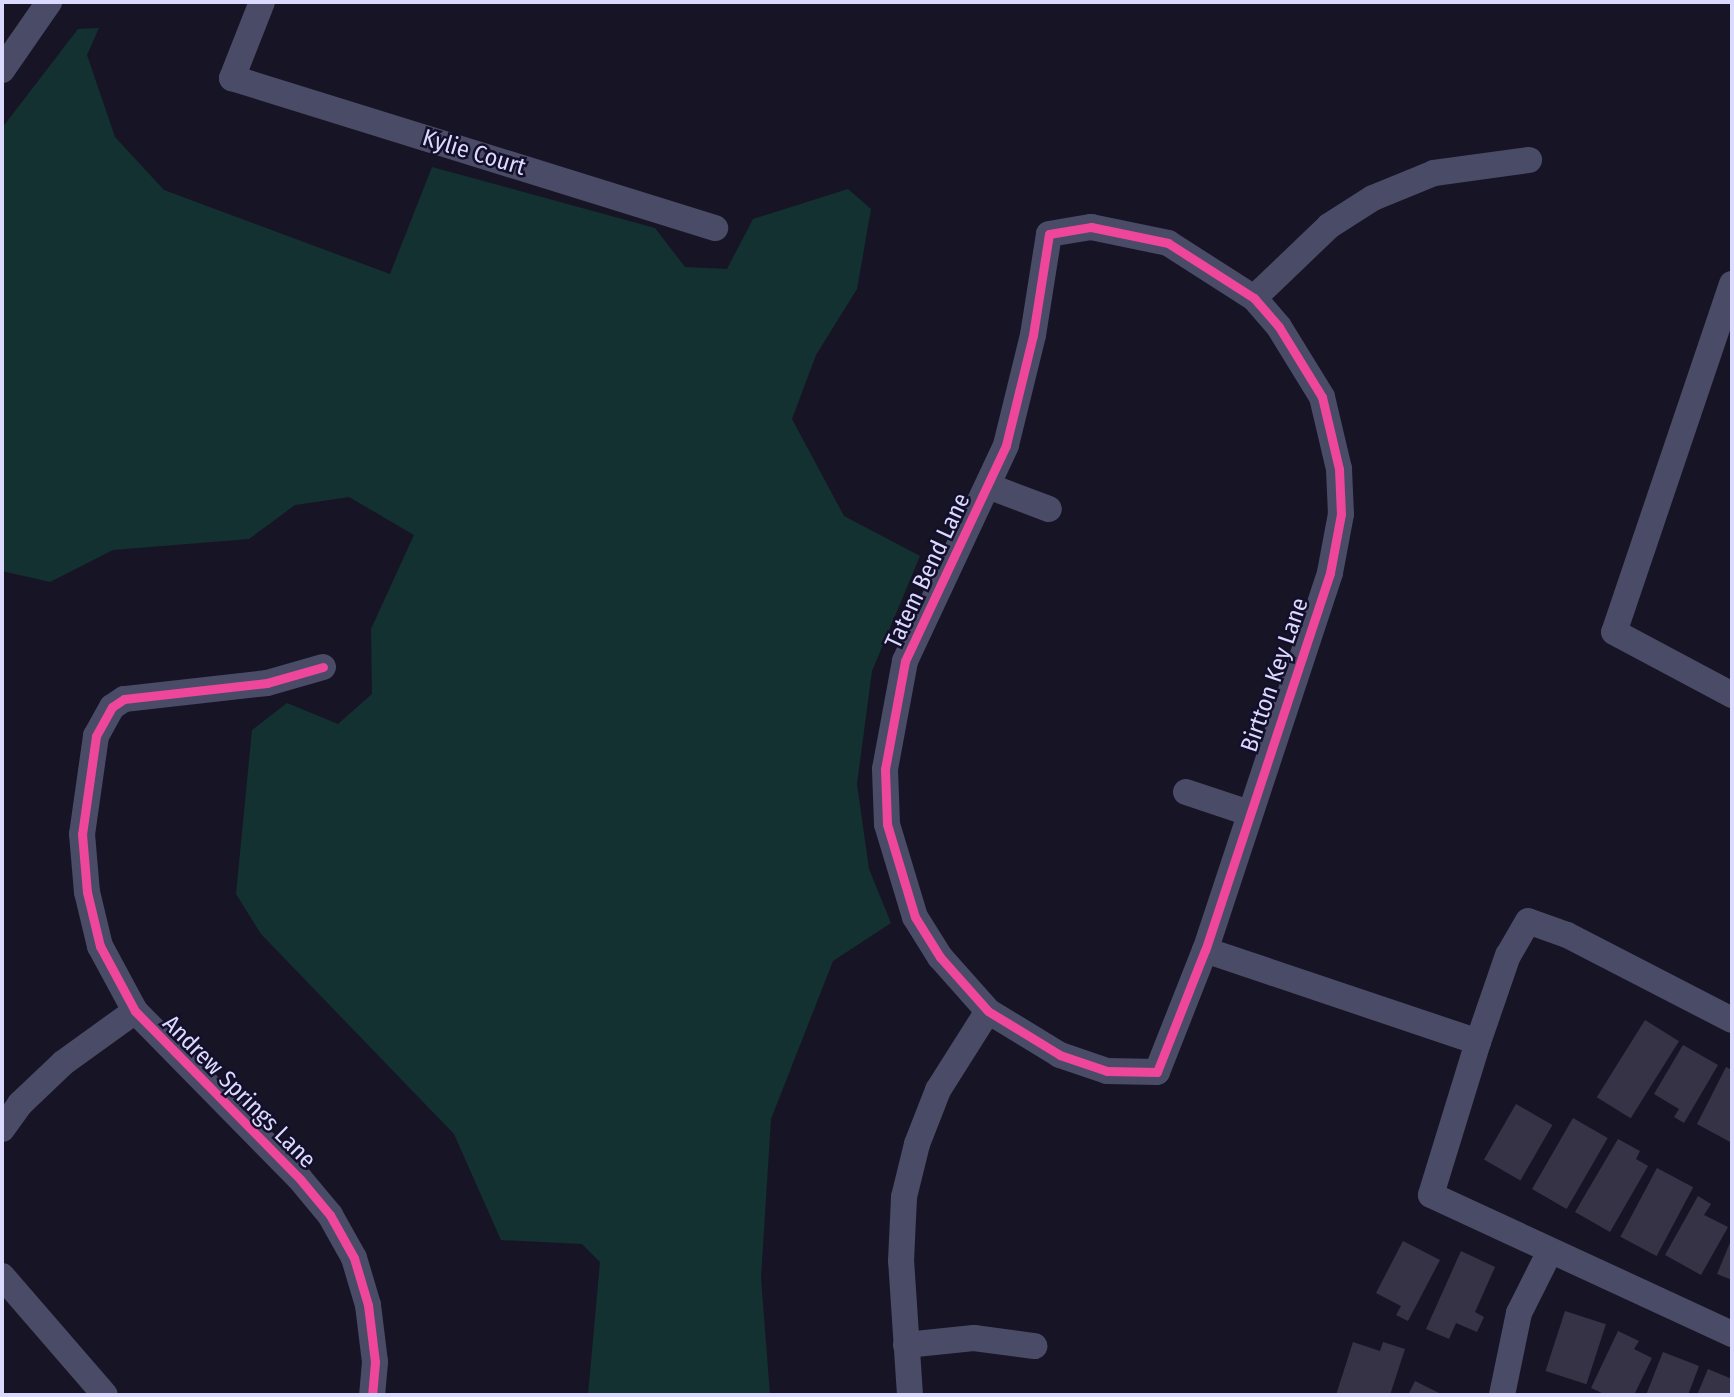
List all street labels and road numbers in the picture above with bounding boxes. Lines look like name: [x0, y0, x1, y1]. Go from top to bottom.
street label: Kylie Court: [419, 124, 529, 182]
street label: Tatem Bend Lane: [879, 489, 977, 653]
street label: Birtton Key Lane: [1235, 594, 1315, 756]
street label: Andrew Springs Lane: [157, 1010, 321, 1174]

